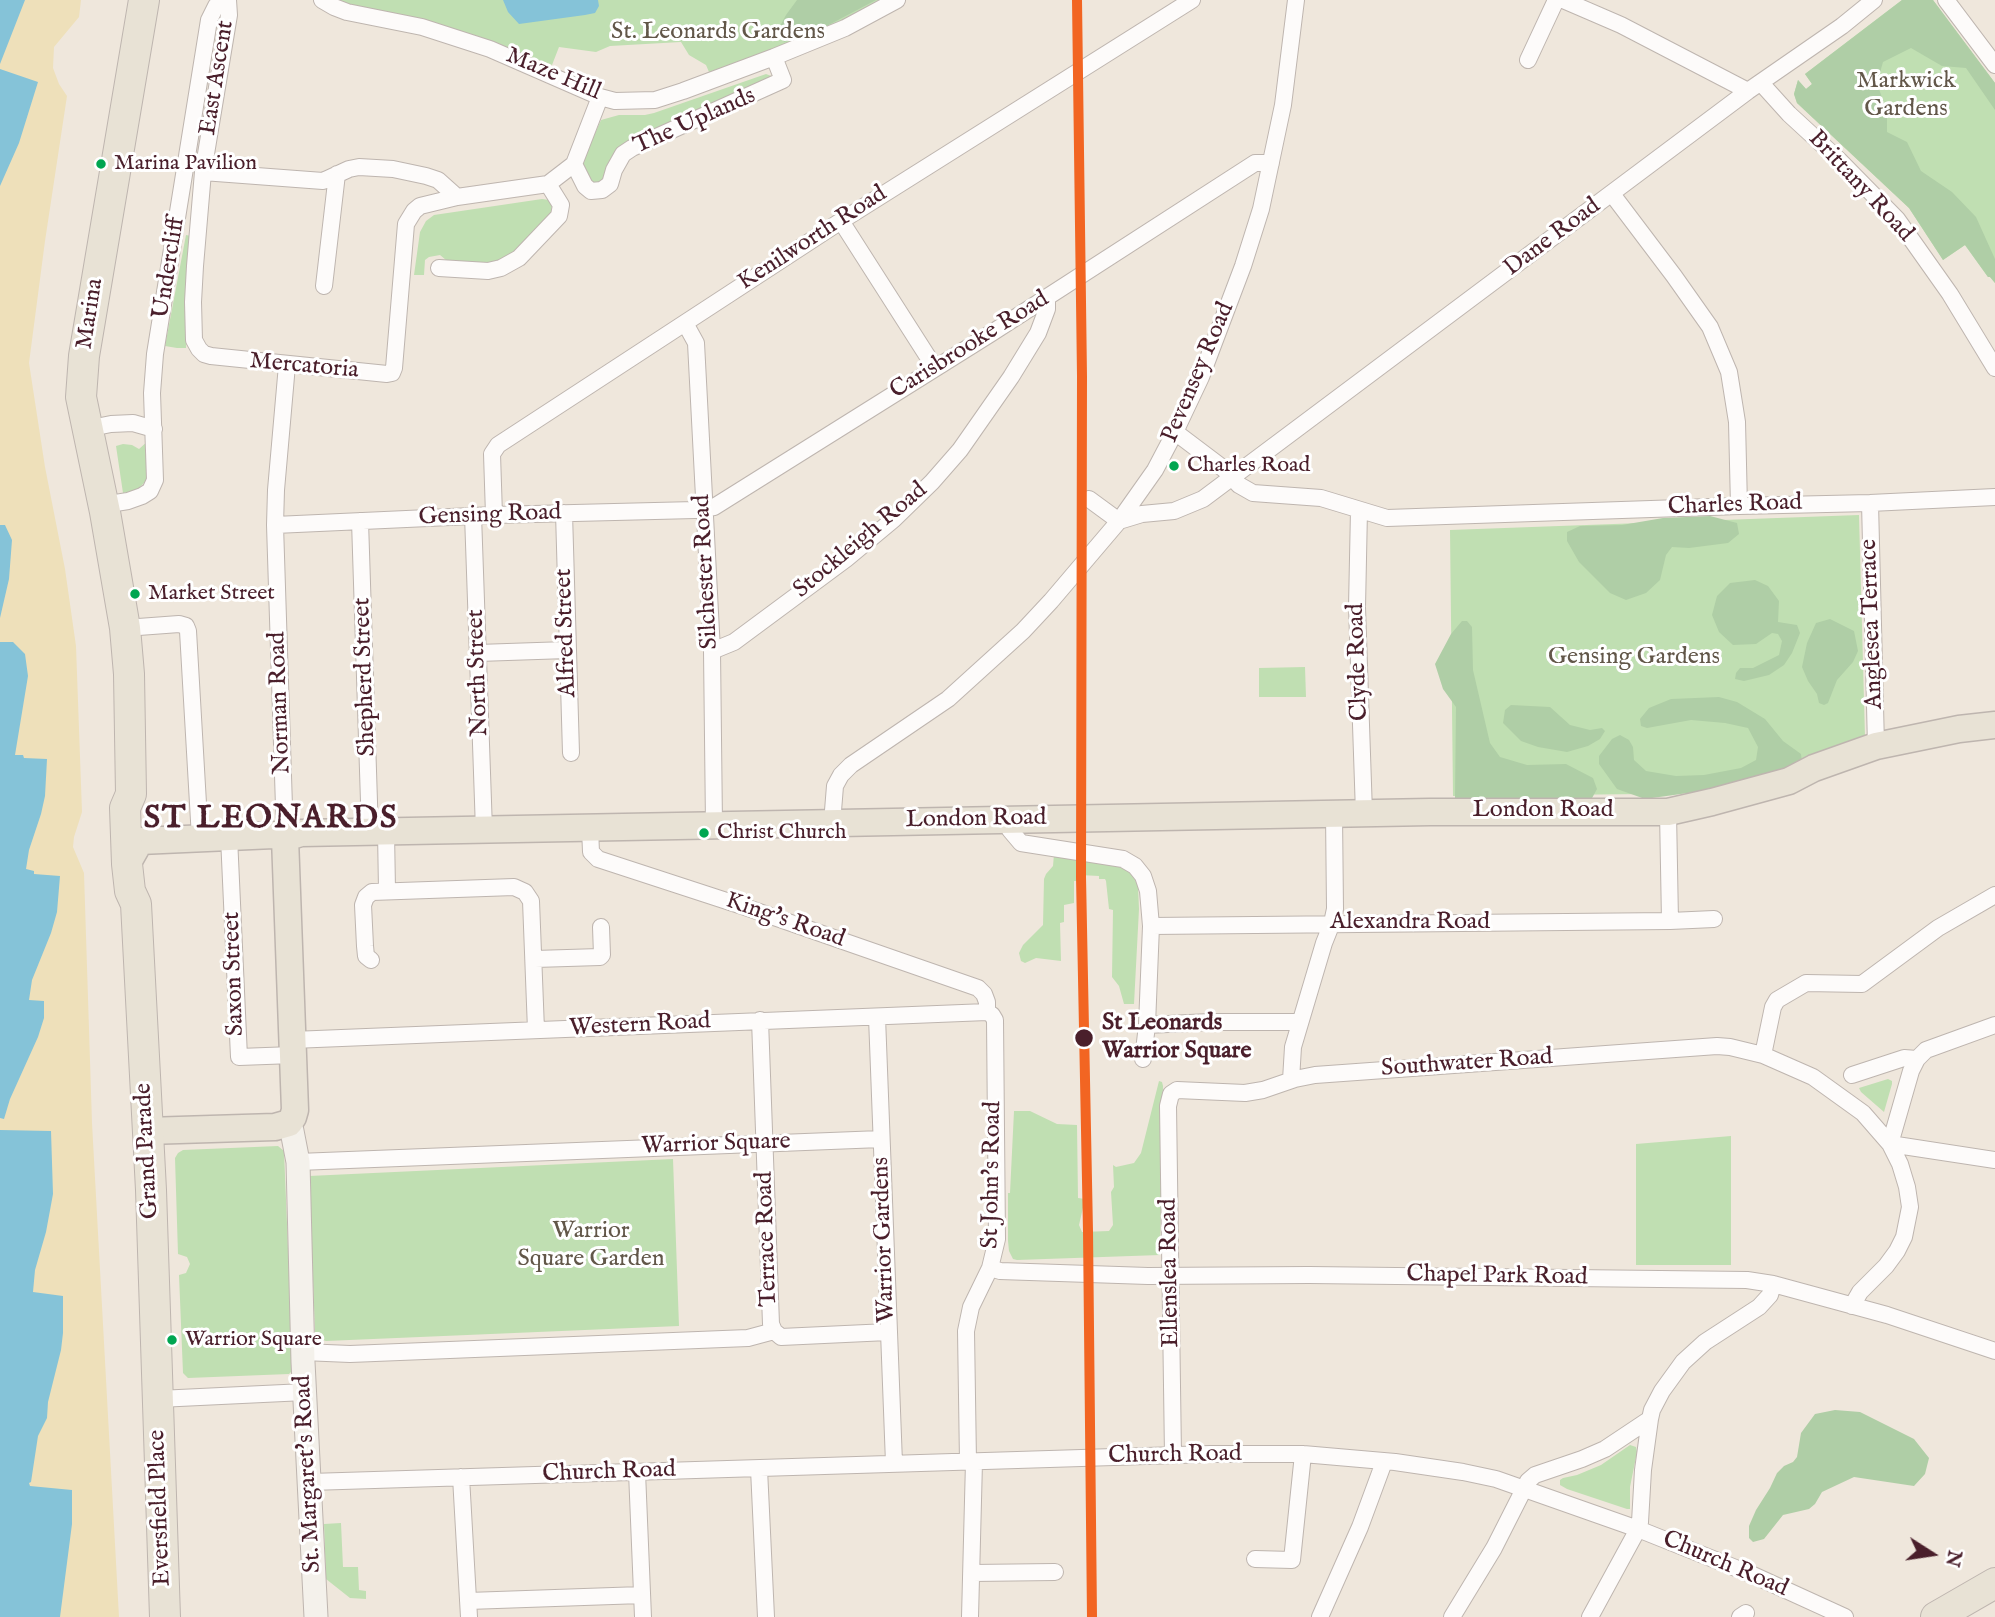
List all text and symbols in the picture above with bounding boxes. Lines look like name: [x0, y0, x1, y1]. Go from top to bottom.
street label: East Ascent: [195, 19, 241, 137]
park label: St. Leonards Gardens: [611, 19, 825, 47]
street label: Maze Hill: [501, 42, 605, 108]
park label: Markwick Gardens: [1856, 68, 1956, 124]
street label: The Uplands: [630, 82, 760, 162]
street label: Brittany Road: [1801, 125, 1919, 249]
place label: Marina Pavilion: [114, 151, 257, 177]
marker: Marina Pavilion: [94, 157, 108, 171]
street label: Kenilworth Road: [733, 180, 893, 298]
street label: Dane Road: [1499, 193, 1607, 283]
street label: Undercliff: [148, 215, 192, 321]
street label: Marina: [71, 277, 111, 351]
street label: Carisbrooke Road: [885, 286, 1055, 406]
street label: Pevensey Road: [1157, 298, 1241, 448]
street label: Mercatoria: [248, 348, 360, 386]
place label: Charles Road: [1187, 453, 1310, 479]
marker: Charles Road: [1167, 459, 1181, 473]
street label: Stockleigh Road: [788, 477, 934, 605]
street label: Charles Road: [1667, 489, 1803, 523]
street label: Silchester Road: [689, 494, 725, 650]
street label: Gensing Road: [418, 499, 562, 533]
street label: Anglesea Terrace: [1856, 538, 1890, 710]
street label: Alfred Street: [550, 568, 584, 698]
place label: Market Street: [148, 581, 275, 607]
marker: Market Street: [128, 587, 142, 601]
street label: Shepherd Street: [349, 597, 383, 757]
street label: Clyde Road: [1343, 603, 1375, 721]
street label: North Street: [462, 609, 496, 737]
street label: Norman Road: [264, 631, 298, 775]
park label: Gensing Gardens: [1548, 644, 1720, 672]
street label: London Road: [1473, 797, 1613, 825]
district label: ST LEONARDS: [145, 801, 397, 839]
street label: London Road: [905, 804, 1047, 836]
place label: Christ Church: [717, 820, 846, 846]
marker: Christ Church: [697, 826, 711, 840]
street label: King's Road: [722, 887, 848, 955]
street label: Alexandra Road: [1330, 909, 1490, 937]
street label: Saxon Street: [218, 911, 252, 1037]
street label: Western Road: [569, 1008, 711, 1044]
place label: St Leonards Warrior Square: [1102, 1010, 1251, 1066]
marker: St Leonards Warrior Square: [1073, 1027, 1095, 1049]
street label: Southwater Road: [1380, 1044, 1554, 1084]
street label: Grand Parade: [130, 1082, 166, 1220]
street label: St John's Road: [977, 1101, 1009, 1249]
street label: Warrior Square: [641, 1128, 791, 1162]
street label: Warrior Gardens: [868, 1157, 902, 1323]
street label: Terrace Road: [751, 1171, 785, 1307]
street label: Ellenslea Road: [1155, 1198, 1187, 1348]
park label: Warrior Square Garden: [518, 1218, 664, 1274]
street label: Chapel Park Road: [1406, 1261, 1588, 1293]
place label: Warrior Square: [185, 1327, 322, 1353]
marker: Warrior Square: [165, 1333, 179, 1347]
street label: St. Margaret's Road: [289, 1374, 329, 1574]
street label: Eversfield Place: [144, 1429, 178, 1587]
street label: Church Road: [1108, 1440, 1242, 1472]
street label: Church Road: [542, 1456, 676, 1490]
north arrow: [1897, 1519, 1967, 1589]
street label: Church Road: [1658, 1526, 1792, 1604]
text: N: [1939, 1548, 1966, 1569]

